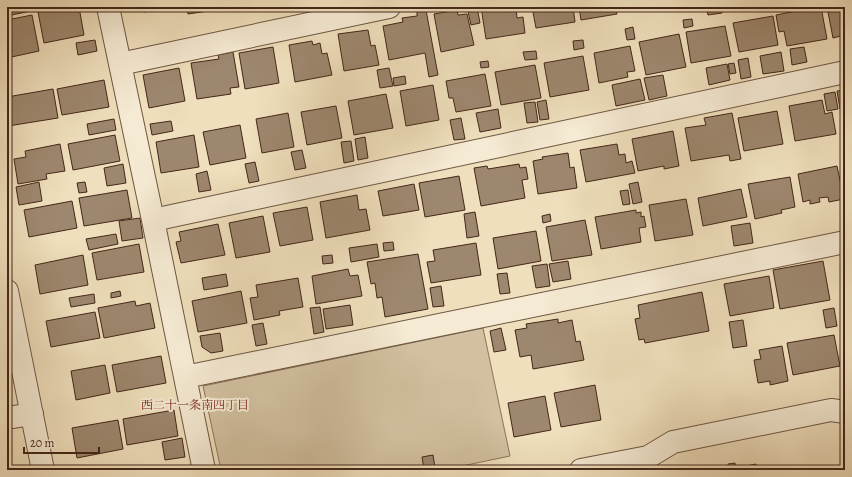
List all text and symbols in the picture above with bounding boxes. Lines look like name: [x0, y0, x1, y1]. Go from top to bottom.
district label: 西二十一条南四丁目: [141, 397, 249, 413]
scale bar: [24, 429, 99, 455]
text: 20 m: [30, 435, 54, 451]

